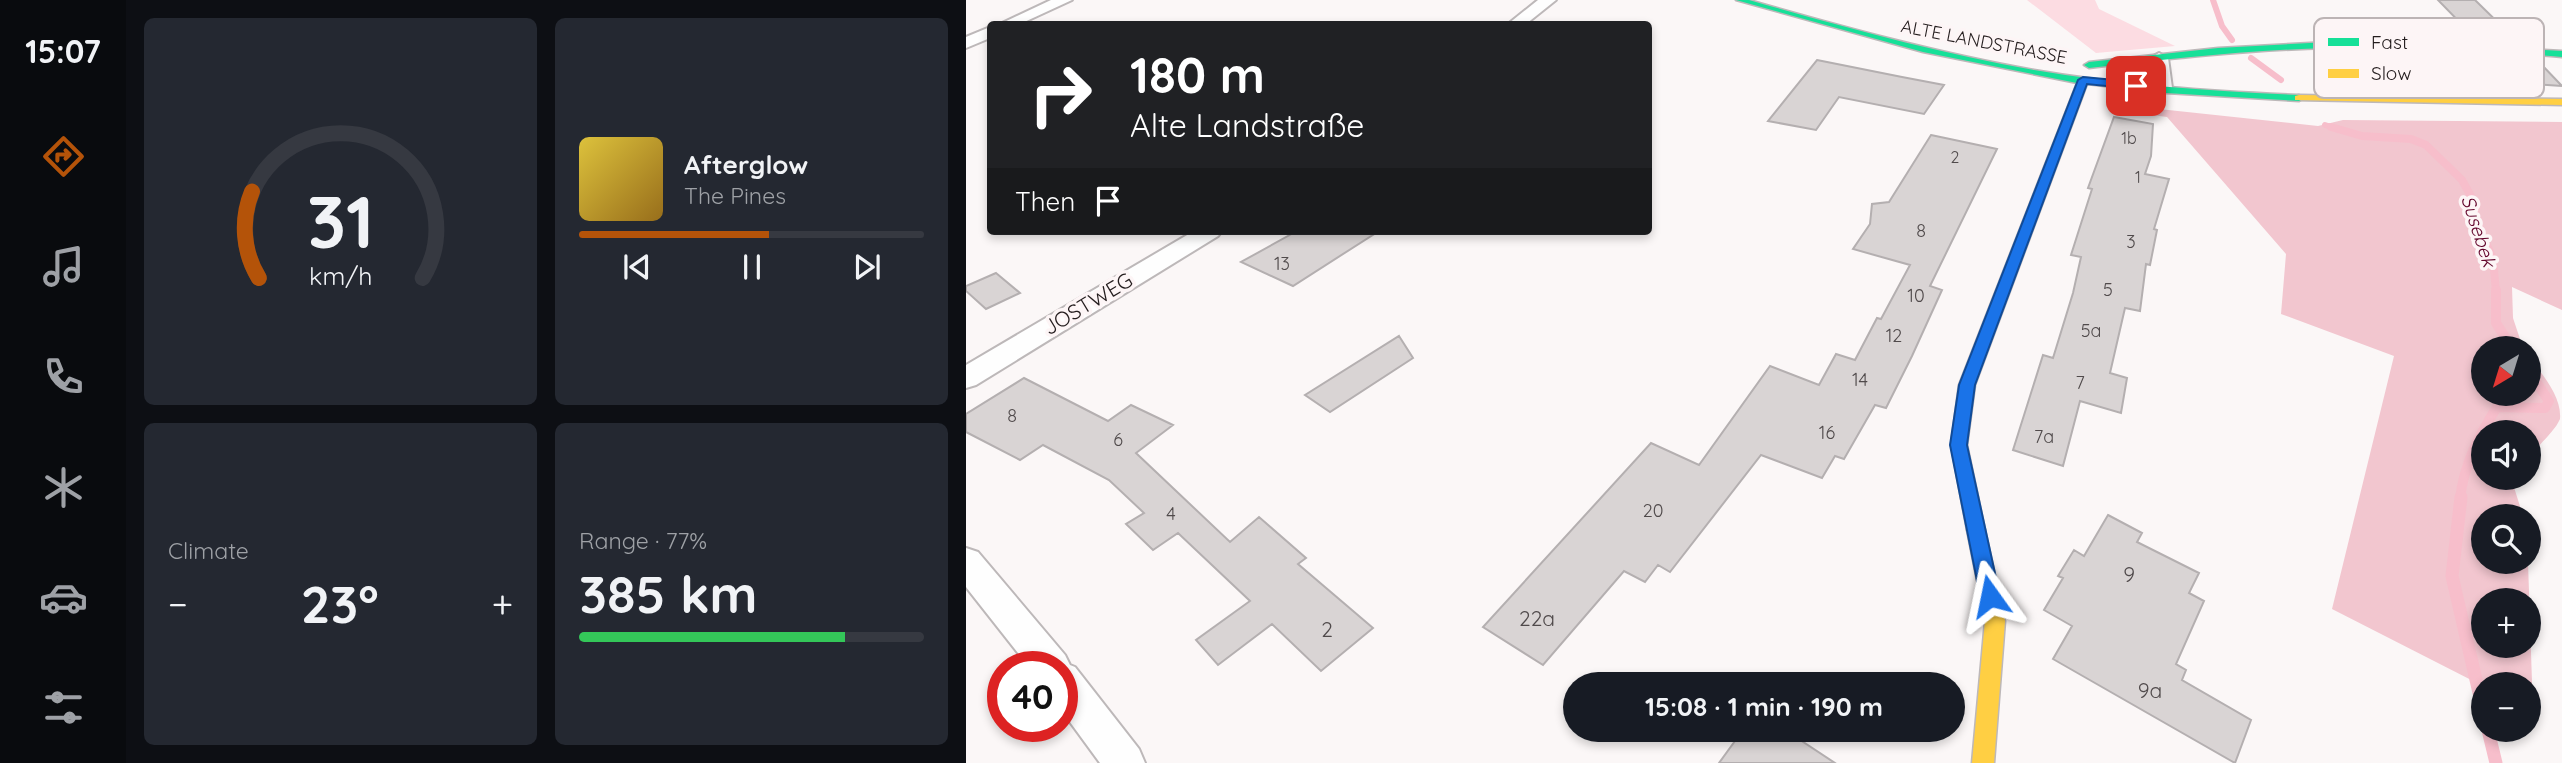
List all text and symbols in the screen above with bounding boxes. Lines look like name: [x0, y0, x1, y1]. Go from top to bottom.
street label: ALTE LANDSTRASSE: [1899, 14, 2069, 69]
legend: [2314, 18, 2544, 98]
text: Fast: [2371, 30, 2408, 54]
text: 15:07: [25, 31, 101, 71]
text: 180 m: [1130, 44, 1265, 105]
icon: right: [1015, 49, 1106, 140]
pin: [2106, 56, 2166, 116]
text: Slow: [2371, 61, 2412, 85]
icon: arrive: [2117, 67, 2155, 105]
text: Alte Landstraße: [1130, 105, 1364, 145]
house number: 1b: [2121, 128, 2137, 148]
icon: directions: [39, 132, 88, 181]
house number: 2: [1951, 147, 1960, 167]
text: Afterglow: [684, 148, 808, 181]
house number: 1: [2135, 167, 2141, 187]
text: 31: [307, 175, 374, 266]
text: The Pines: [684, 181, 786, 210]
icon: arrive: [1089, 182, 1127, 220]
text: Then: [1015, 185, 1075, 218]
water label: Susebek: [2456, 192, 2502, 271]
house number: 8: [1916, 219, 1926, 242]
house number: 3: [2126, 230, 2136, 253]
icon: music: [39, 242, 88, 291]
icon: previous: [618, 248, 656, 286]
icon: pause: [733, 248, 771, 286]
icon: next: [848, 248, 886, 286]
house number: 13: [1274, 252, 1290, 275]
text: km/h: [309, 260, 372, 291]
street label: JOSTWEG: [1038, 266, 1137, 340]
house number: 5: [2103, 278, 2113, 301]
house number: 10: [1907, 284, 1925, 307]
house number: 5a: [2081, 319, 2101, 342]
house number: 12: [1886, 324, 1902, 347]
north arrow: [2471, 336, 2541, 406]
map controls: [2471, 336, 2541, 742]
icon: phone: [39, 352, 88, 401]
house number: 14: [1852, 368, 1868, 391]
house number: 7: [2075, 371, 2085, 394]
house number: 8: [1007, 404, 1017, 427]
button: sound: [2471, 420, 2541, 490]
house number: 16: [1819, 421, 1835, 444]
house number: 7a: [2034, 425, 2054, 448]
house number: 6: [1113, 428, 1123, 451]
icon: climate: [39, 463, 88, 512]
house number: 20: [1643, 499, 1663, 522]
house number: 4: [1166, 502, 1176, 525]
button: search: [2471, 504, 2541, 574]
text: Range · 77%: [579, 526, 707, 555]
text: Climate: [168, 536, 249, 565]
position arrow: [1953, 559, 2027, 633]
text: 385 km: [579, 561, 757, 626]
house number: 9: [2123, 561, 2135, 587]
text: 23°: [301, 571, 379, 636]
icon: car: [39, 573, 88, 622]
text: −: [168, 580, 188, 628]
text: +: [492, 580, 513, 628]
button: +: [2471, 588, 2541, 658]
house number: 22a: [1519, 605, 1555, 631]
house number: 2: [1321, 616, 1333, 642]
speed limit sign: 40: [987, 651, 1078, 742]
button: −: [2471, 672, 2541, 742]
house number: 9a: [2138, 677, 2162, 703]
icon: filters: [39, 683, 88, 732]
text: 15:08 · 1 min · 190 m: [1645, 690, 1883, 723]

